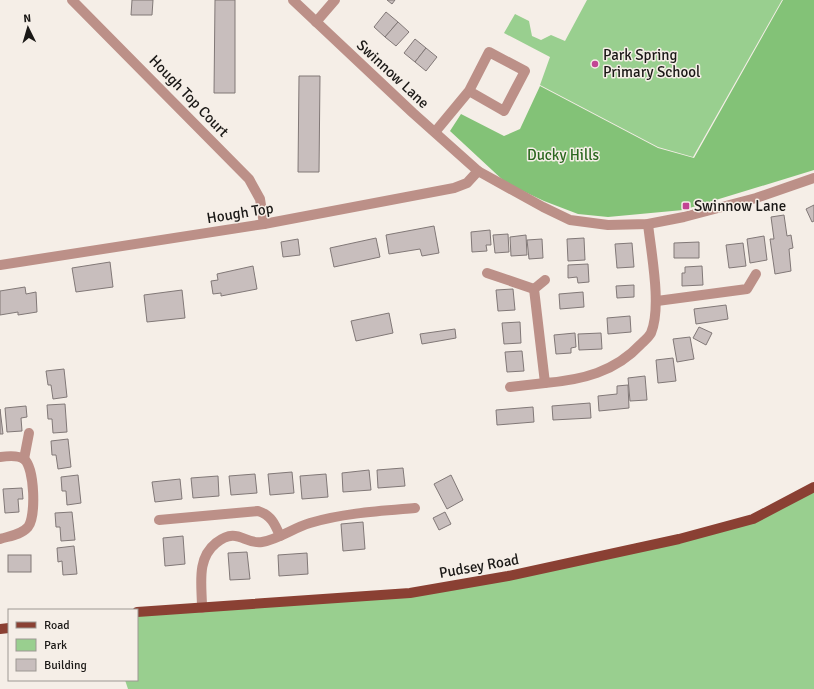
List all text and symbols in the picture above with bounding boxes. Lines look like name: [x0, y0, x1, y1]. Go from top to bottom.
north arrow: [8, 8, 48, 48]
text: N: [23, 12, 32, 25]
street label: Swinnow Lane: [353, 36, 433, 112]
place label: Park Spring Primary School: [603, 46, 700, 81]
street label: Hough Top Court: [145, 51, 233, 141]
marker: Park Spring Primary School: [590, 59, 600, 69]
park label: Ducky Hills: [527, 146, 600, 164]
place label: Swinnow Lane: [694, 197, 786, 215]
street label: Hough Top: [205, 199, 275, 227]
marker: Swinnow Lane: [681, 201, 691, 211]
street label: Pudsey Road: [438, 550, 520, 582]
legend: [8, 609, 138, 681]
text: Road: [44, 618, 70, 633]
text: Park: [44, 638, 67, 653]
text: Building: [44, 658, 87, 673]

